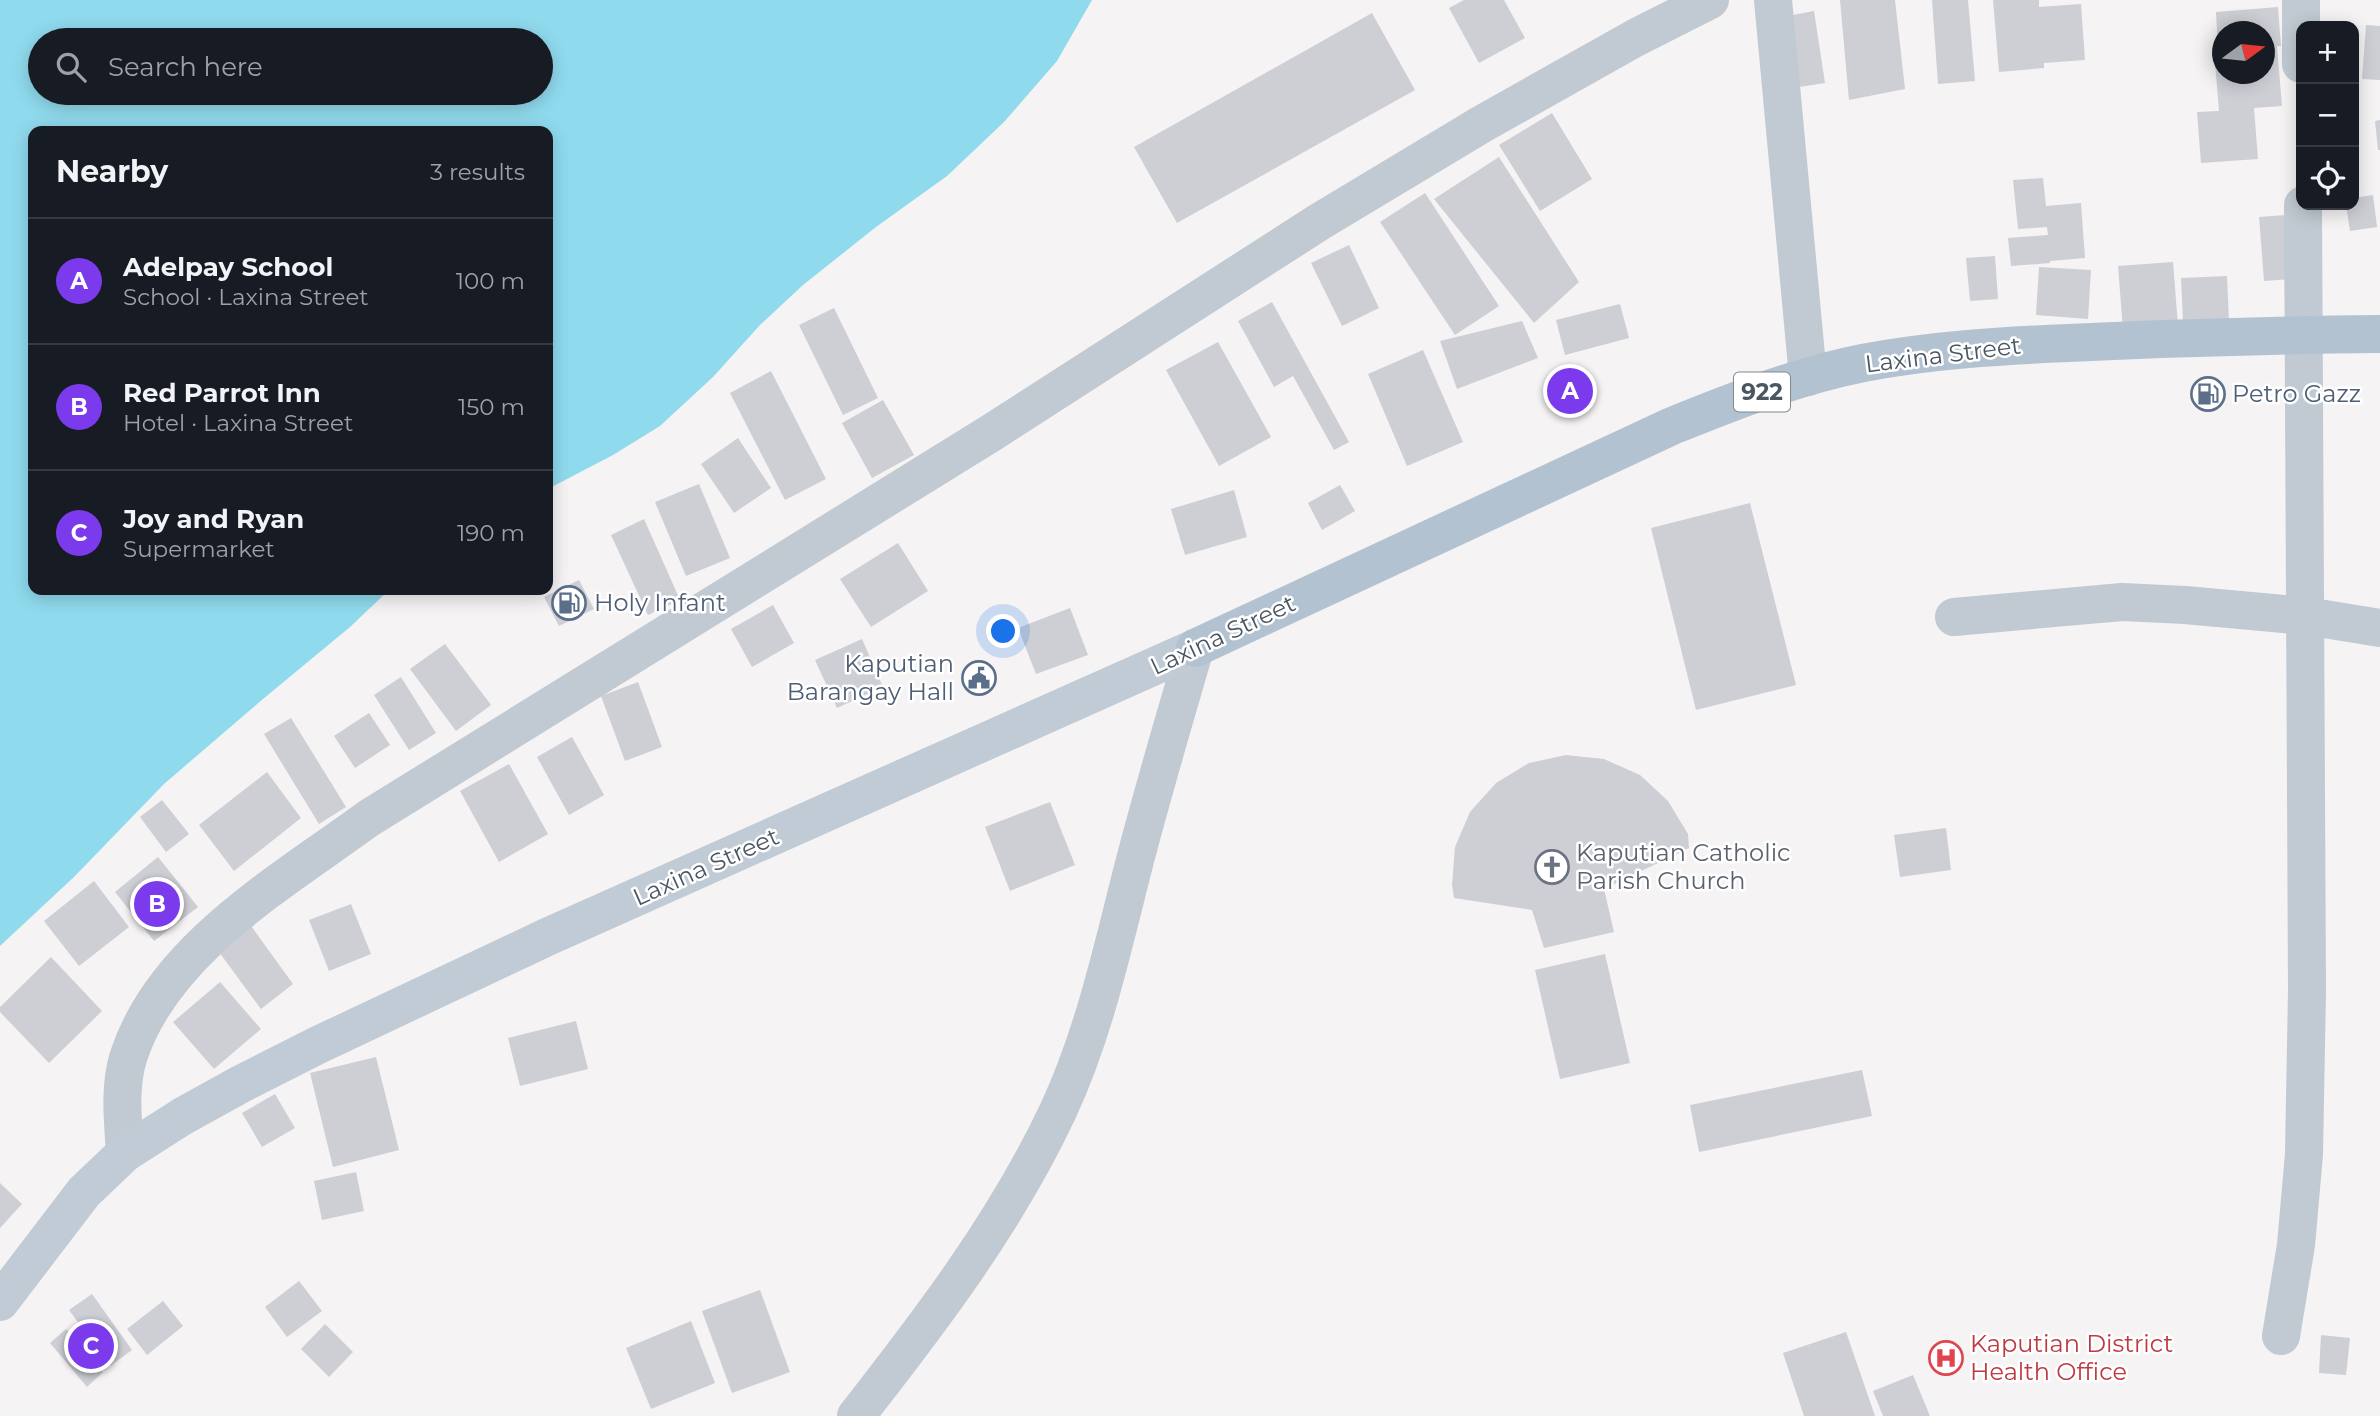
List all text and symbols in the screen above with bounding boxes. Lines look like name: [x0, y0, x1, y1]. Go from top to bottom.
north arrow: [2212, 21, 2275, 84]
map controls: [2296, 21, 2359, 210]
button: +: [2296, 21, 2359, 84]
search box: [28, 28, 553, 105]
icon: search: [52, 48, 90, 86]
text: Search here: [108, 51, 263, 83]
button: −: [2296, 84, 2359, 147]
button: locate: [2296, 147, 2359, 210]
text: Nearby: [56, 153, 168, 190]
text: 3 results: [430, 158, 525, 186]
text: Adelpay School: [123, 251, 333, 283]
text: A: [70, 267, 88, 295]
text: 100 m: [456, 267, 525, 295]
text: School · Laxina Street: [123, 283, 369, 311]
street label: Laxina Street: [1863, 331, 2023, 378]
pin: A: [1547, 365, 1593, 417]
road number: 922: [1734, 372, 1790, 412]
fuel station icon: Petro Gazz: [2189, 375, 2227, 413]
text: Red Parrot Inn: [123, 377, 321, 409]
place label: Petro Gazz: [2232, 379, 2361, 408]
text: B: [70, 393, 88, 421]
text: 150 m: [458, 393, 525, 421]
text: Hotel · Laxina Street: [123, 409, 353, 437]
text: Joy and Ryan: [123, 503, 304, 535]
text: C: [71, 519, 87, 547]
text: 190 m: [457, 519, 525, 547]
text: Supermarket: [123, 535, 275, 563]
fuel station icon: Holy Infant: [550, 584, 588, 622]
place label: Holy Infant: [594, 588, 726, 617]
street label: Laxina Street: [1146, 588, 1300, 681]
your location: [986, 614, 1020, 648]
place label: Kaputian Barangay Hall: [787, 649, 954, 706]
public building icon: Kaputian Barangay Hall: [960, 659, 998, 697]
street label: Laxina Street: [628, 821, 784, 912]
place label: Kaputian Catholic Parish Church: [1576, 838, 1791, 895]
church icon: Kaputian Catholic Parish Church: [1533, 848, 1571, 886]
pin: B: [134, 878, 180, 930]
pin: C: [68, 1320, 114, 1372]
place label: Kaputian District Health Office: [1970, 1329, 2173, 1386]
hospital icon: Kaputian District Health Office: [1927, 1339, 1965, 1377]

